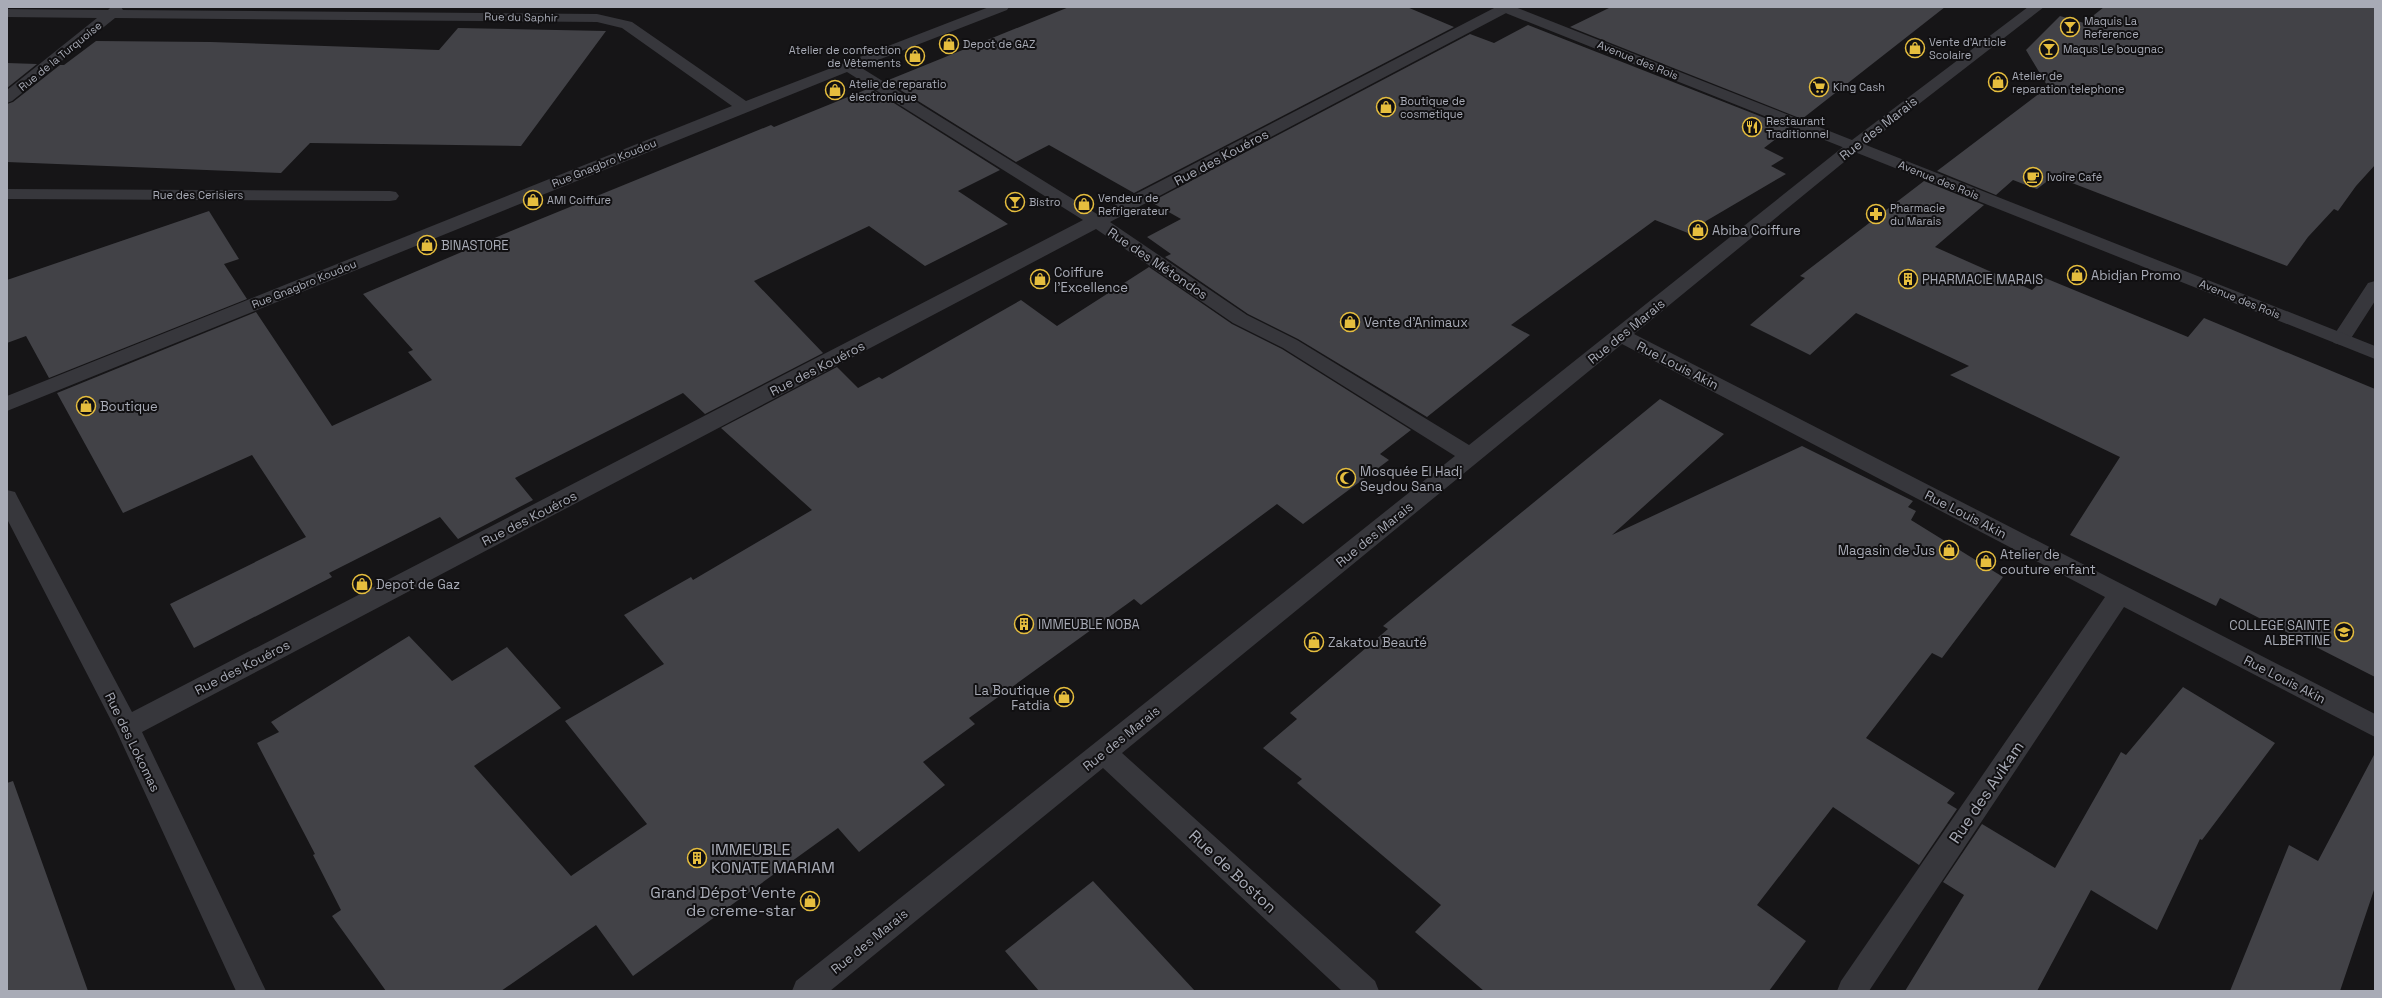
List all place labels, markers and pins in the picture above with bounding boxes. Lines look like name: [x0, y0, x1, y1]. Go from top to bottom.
place label: Maquis La Reference: [2084, 14, 2139, 41]
bar icon: Maquis La Reference: [2059, 16, 2081, 38]
shop icon: Depot de GAZ: [938, 33, 960, 55]
place label: Vente d'Article Scolaire: [1929, 35, 2006, 62]
place label: Depot de GAZ: [963, 37, 1035, 51]
shop icon: Vente d'Article Scolaire: [1904, 37, 1926, 59]
bar icon: Maqus Le bougnac: [2038, 38, 2060, 60]
place label: Maqus Le bougnac: [2063, 42, 2164, 56]
place label: Atelier de confection de Vêtements: [789, 43, 901, 70]
shop icon: Atelier de confection de Vêtements: [904, 45, 926, 67]
place label: Atelier de reparation telephone: [2012, 69, 2124, 96]
shop icon: Atelier de reparation telephone: [1987, 71, 2009, 93]
supermarket icon: King Cash: [1808, 76, 1830, 98]
place label: Atelie de reparatio électronique: [849, 77, 947, 104]
shop icon: Atelie de reparatio électronique: [824, 79, 846, 101]
place label: King Cash: [1833, 80, 1885, 94]
place label: Boutique de cosmetique: [1400, 94, 1465, 121]
shop icon: Boutique de cosmetique: [1375, 96, 1397, 118]
place label: Restaurant Traditionnel: [1766, 114, 1829, 141]
restaurant icon: Restaurant Traditionnel: [1741, 116, 1763, 138]
cafe icon: Ivoire Café: [2022, 166, 2044, 188]
place label: Ivoire Café: [2047, 170, 2102, 184]
shop icon: AMI Coiffure: [522, 189, 544, 211]
bar icon: Bistro: [1004, 191, 1026, 213]
place label: Vendeur de Refrigerateur: [1098, 191, 1169, 218]
place label: AMI Coiffure: [547, 193, 611, 207]
shop icon: Vendeur de Refrigerateur: [1073, 193, 1095, 215]
place label: Bistro: [1029, 195, 1061, 209]
place label: Pharmacie du Marais: [1890, 201, 1945, 228]
pharmacy icon: Pharmacie du Marais: [1865, 203, 1887, 225]
shop icon: Abiba Coiffure: [1687, 219, 1709, 241]
place label: Abiba Coiffure: [1712, 222, 1801, 239]
shop icon: BINASTORE: [416, 234, 438, 256]
place label: BINASTORE: [441, 237, 509, 254]
place label: Coiffure l'Excellence: [1054, 264, 1128, 296]
shop icon: Abidjan Promo: [2066, 264, 2088, 286]
place label: Abidjan Promo: [2091, 267, 2181, 284]
shop icon: Coiffure l'Excellence: [1029, 268, 1051, 290]
building icon: PHARMACIE MARAIS: [1897, 268, 1919, 290]
place label: PHARMACIE MARAIS: [1922, 271, 2043, 288]
shop icon: Vente d'Animaux: [1339, 311, 1361, 333]
place label: Vente d'Animaux: [1364, 314, 1468, 331]
shop icon: Boutique: [75, 395, 97, 417]
place label: Boutique: [100, 398, 158, 415]
place label: Mosquée El Hadj Seydou Sana: [1360, 463, 1462, 495]
mosque icon: Mosquée El Hadj Seydou Sana: [1335, 467, 1357, 489]
shop icon: Magasin de Jus: [1938, 539, 1960, 561]
place label: Magasin de Jus: [1838, 542, 1935, 559]
place label: Atelier de couture enfant: [2000, 546, 2096, 578]
shop icon: Atelier de couture enfant: [1975, 550, 1997, 572]
shop icon: Depot de Gaz: [351, 573, 373, 595]
place label: Depot de Gaz: [376, 576, 460, 593]
building icon: IMMEUBLE NOBA: [1013, 613, 1035, 635]
place label: IMMEUBLE NOBA: [1038, 616, 1140, 633]
place label: COLLEGE SAINTE ALBERTINE: [2229, 617, 2330, 649]
school or university icon: COLLEGE SAINTE ALBERTINE: [2333, 621, 2355, 643]
shop icon: Zakatou Beauté: [1303, 631, 1325, 653]
place label: Zakatou Beauté: [1328, 634, 1427, 651]
place label: La Boutique Fatdia: [974, 682, 1051, 714]
shop icon: La Boutique Fatdia: [1053, 686, 1075, 708]
place label: IMMEUBLE KONATE MARIAM: [711, 839, 835, 878]
building icon: IMMEUBLE KONATE MARIAM: [686, 847, 708, 869]
place label: Grand Dépot Vente de creme-star: [650, 882, 796, 921]
shop icon: Grand Dépot Vente de creme-star: [799, 890, 821, 912]

